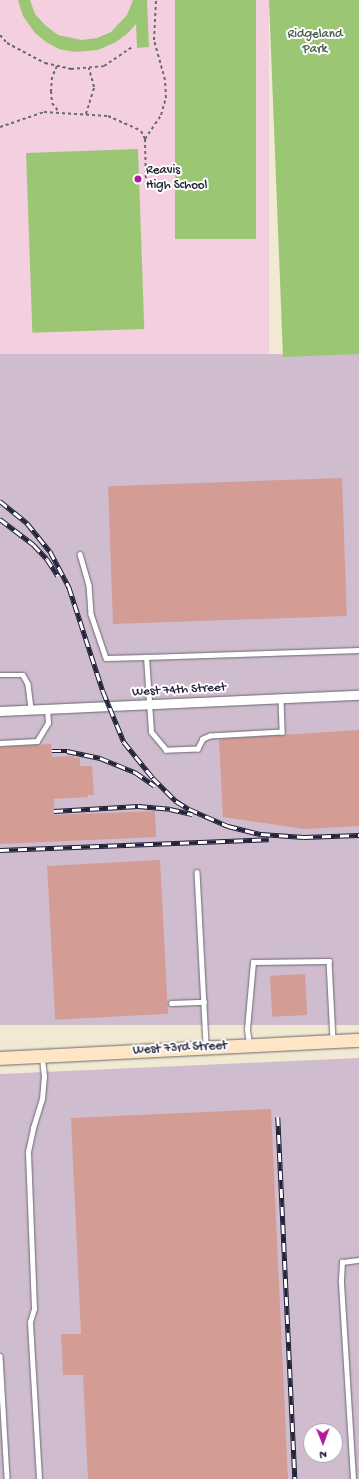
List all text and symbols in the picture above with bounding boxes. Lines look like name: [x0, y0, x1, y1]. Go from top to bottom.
park label: Ridgeland Park: [287, 28, 343, 59]
place label: Reavis High School: [146, 164, 207, 195]
marker: Reavis High School: [133, 174, 143, 184]
street label: West 74th Street: [132, 681, 226, 701]
street label: West 73rd Street: [132, 1039, 228, 1059]
north arrow: [303, 1423, 343, 1463]
text: N: [319, 1448, 327, 1460]

